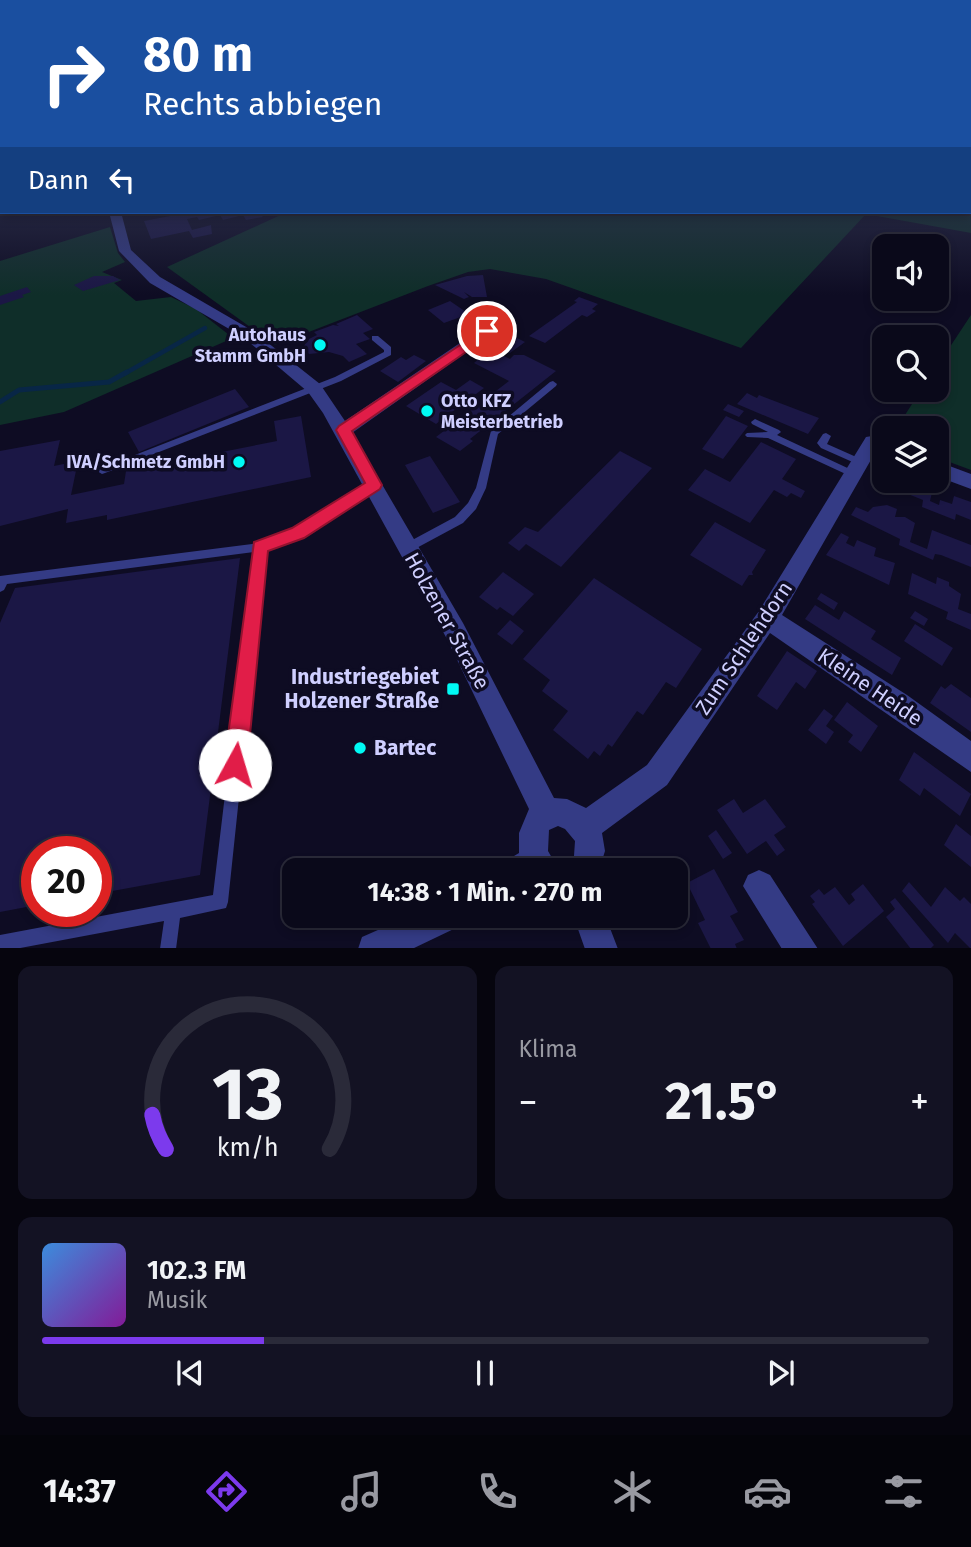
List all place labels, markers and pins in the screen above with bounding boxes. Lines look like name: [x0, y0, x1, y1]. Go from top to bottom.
pin: [457, 301, 517, 361]
place label: Autohaus Stamm GmbH: [195, 324, 306, 367]
marker: Autohaus Stamm GmbH: [312, 337, 328, 353]
place label: Otto KFZ Meisterbetrieb: [441, 390, 563, 433]
marker: Otto KFZ Meisterbetrieb: [419, 403, 435, 419]
place label: IVA/Schmetz GmbH: [66, 451, 225, 473]
marker: IVA/Schmetz GmbH: [231, 454, 247, 470]
place label: Industriegebiet Holzener Straße: [285, 664, 440, 714]
marker: Industriegebiet Holzener Straße: [445, 681, 461, 697]
place label: Bartec: [374, 735, 436, 761]
marker: Bartec: [352, 740, 368, 756]

